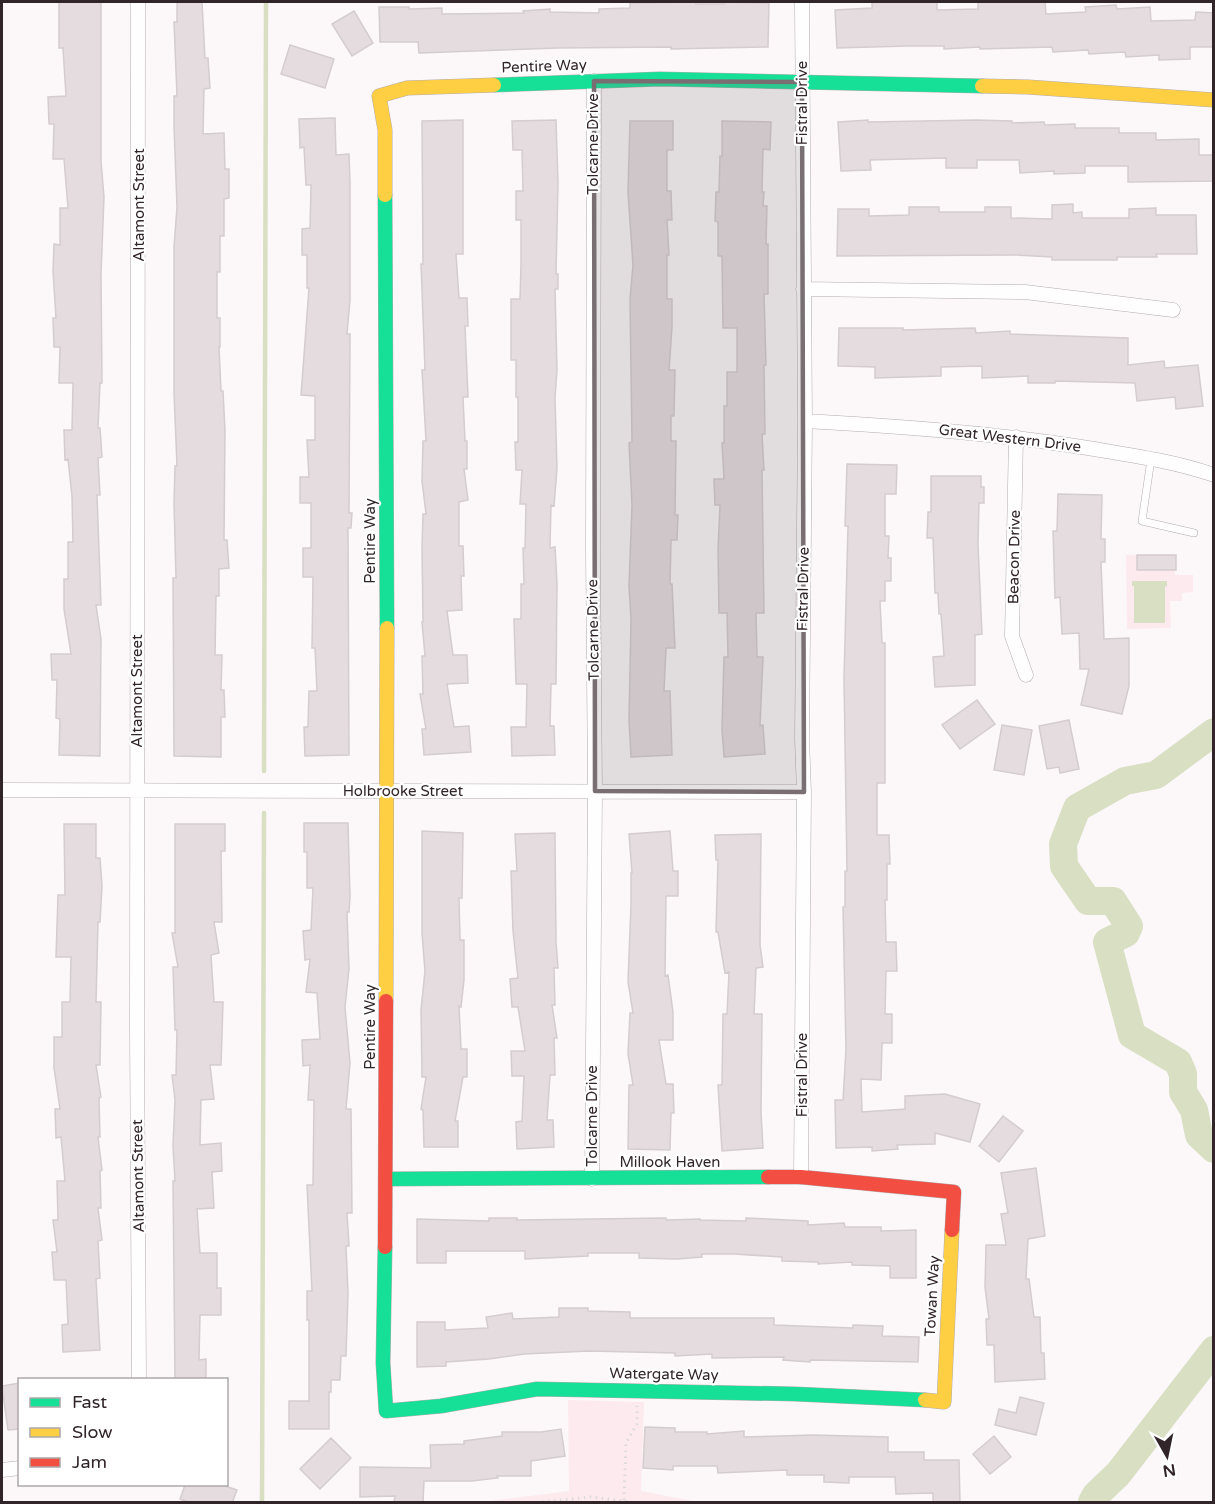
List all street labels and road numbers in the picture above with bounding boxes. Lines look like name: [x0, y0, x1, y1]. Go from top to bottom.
street label: Pentire Way: [501, 56, 587, 76]
street label: Fistral Drive: [793, 61, 811, 145]
street label: Tolcarne Drive: [584, 93, 602, 195]
street label: Altamont Street: [130, 148, 148, 262]
street label: Great Western Drive: [938, 420, 1082, 456]
street label: Pentire Way: [361, 498, 379, 584]
street label: Beacon Drive: [1004, 510, 1024, 604]
street label: Fistral Drive: [793, 547, 813, 631]
street label: Tolcarne Drive: [583, 579, 603, 681]
street label: Altamont Street: [128, 634, 146, 748]
street label: Holbrooke Street: [343, 782, 464, 800]
street label: Pentire Way: [361, 984, 379, 1070]
street label: Fistral Drive: [793, 1033, 811, 1117]
street label: Tolcarne Drive: [583, 1065, 601, 1167]
street label: Altamont Street: [128, 1119, 148, 1233]
street label: Millook Haven: [620, 1153, 720, 1171]
street label: Towan Way: [921, 1255, 943, 1337]
street label: Watergate Way: [609, 1364, 719, 1384]

